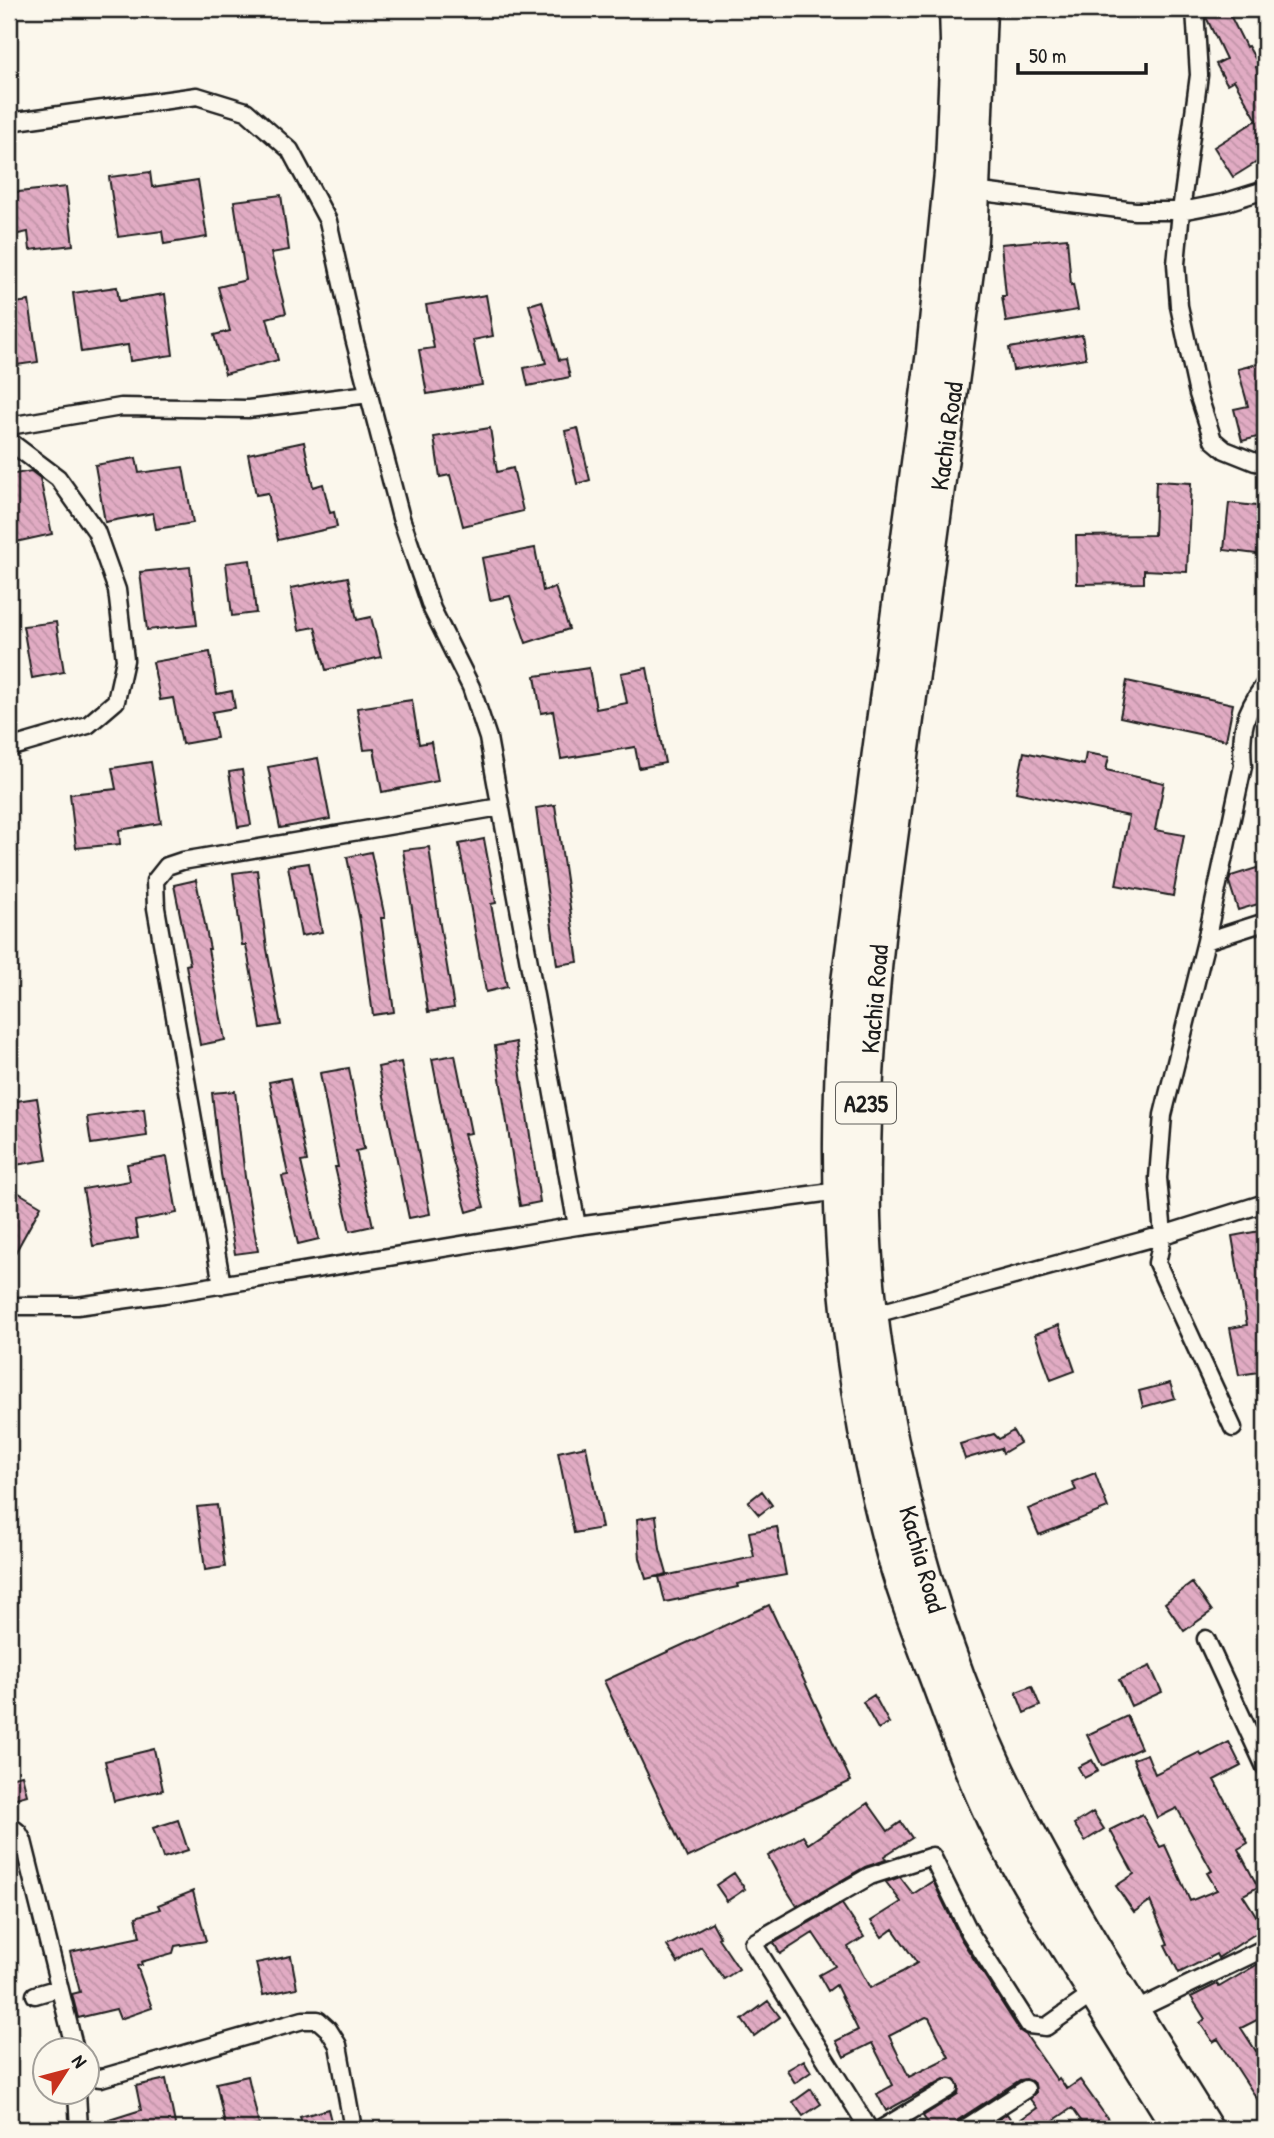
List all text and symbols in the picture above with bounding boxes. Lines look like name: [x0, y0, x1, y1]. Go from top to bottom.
scale bar: [1018, 32, 1146, 76]
text: 50 m: [1029, 41, 1066, 70]
street label: Kachia Road: [921, 379, 971, 493]
street label: Kachia Road: [852, 943, 896, 1055]
road number: A235: [836, 1083, 896, 1124]
street label: Kachia Road: [891, 1502, 955, 1616]
north arrow: [32, 2036, 102, 2106]
text: N: [66, 2049, 93, 2073]

